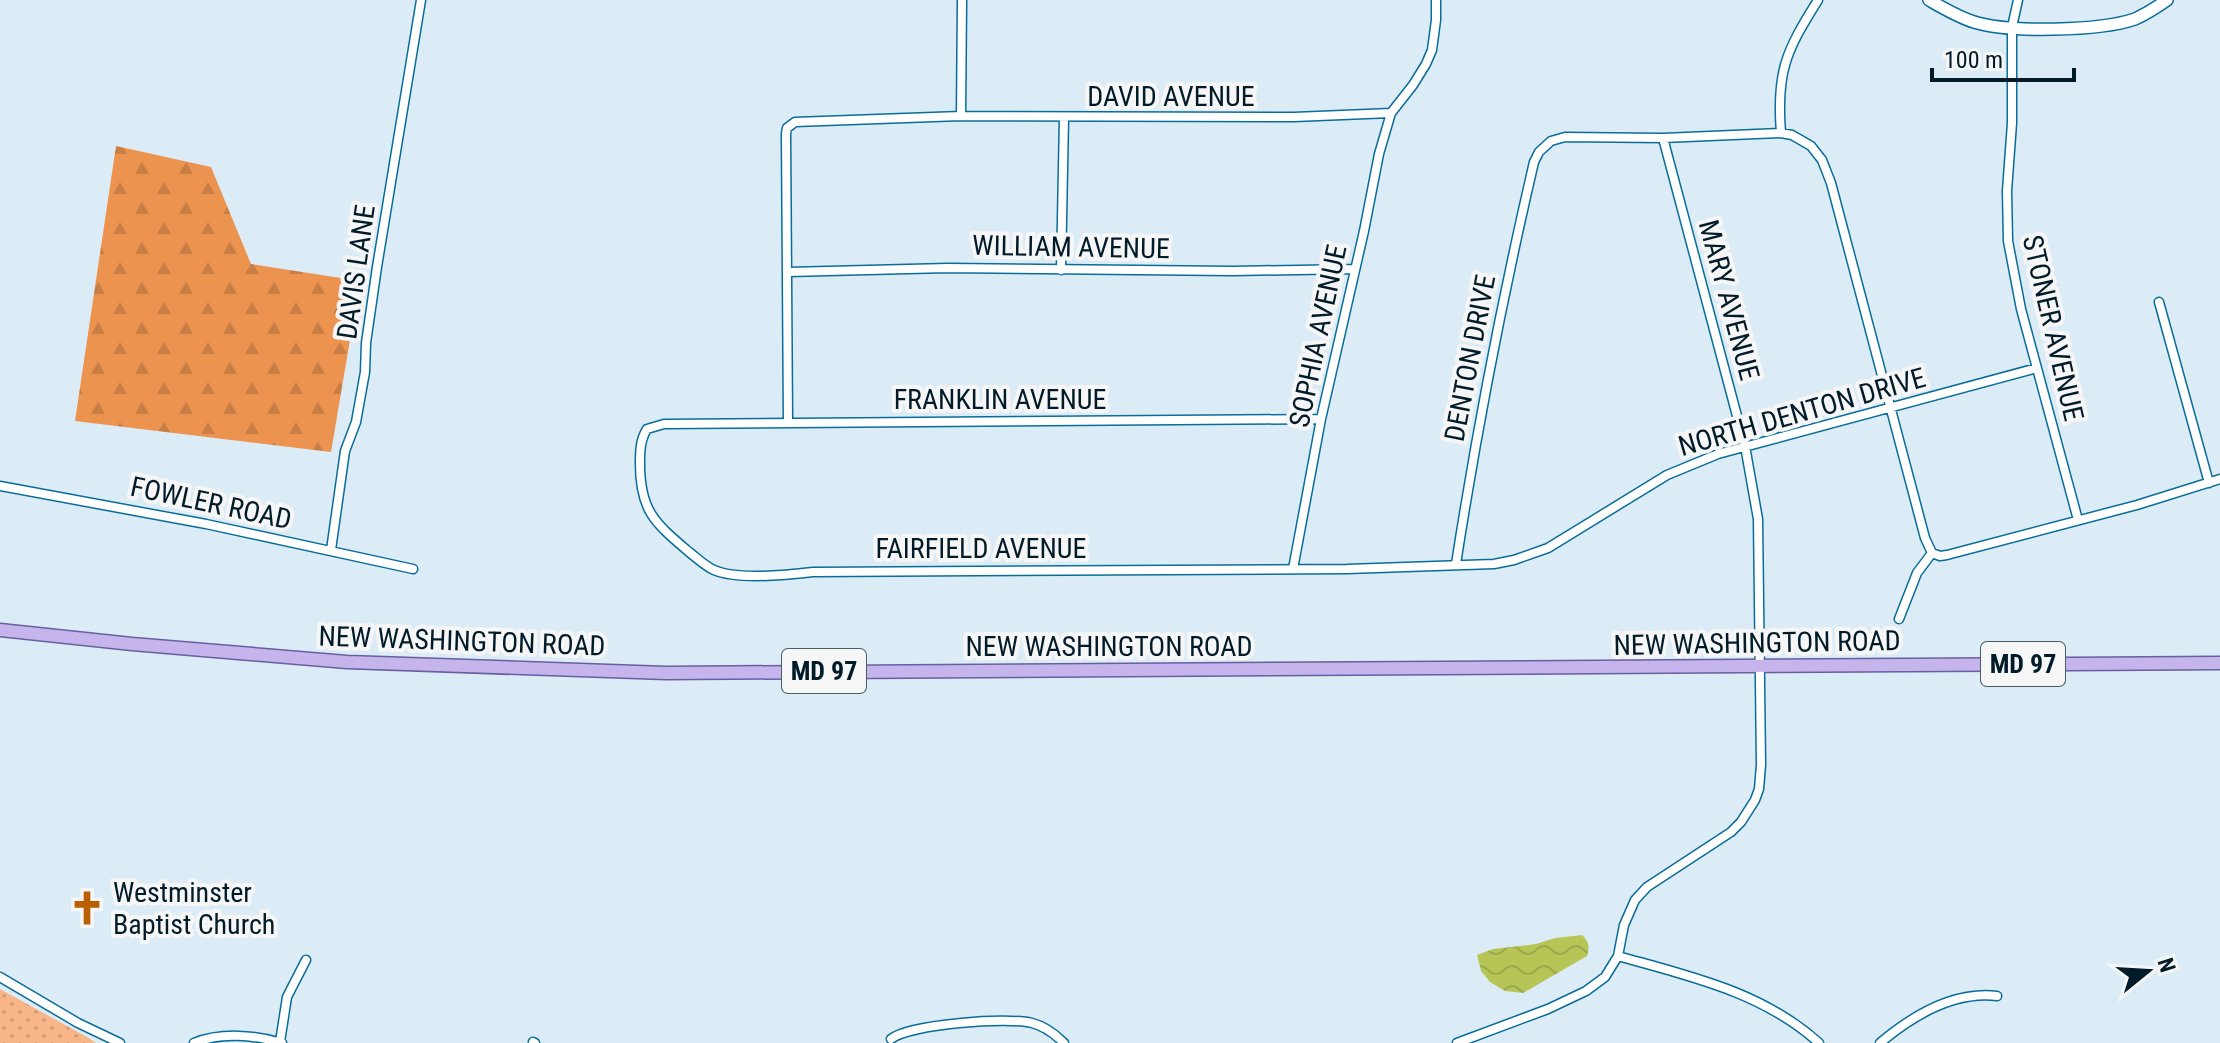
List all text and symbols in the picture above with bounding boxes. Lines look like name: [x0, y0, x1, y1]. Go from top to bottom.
scale bar: [1932, 32, 2074, 82]
text: 100 m: [1944, 46, 2003, 74]
street label: DAVID AVENUE: [1087, 80, 1255, 113]
street label: DAVIS LANE: [330, 203, 382, 341]
street label: MARY AVENUE: [1692, 216, 1766, 384]
street label: WILLIAM AVENUE: [972, 229, 1170, 265]
street label: STONER AVENUE: [2016, 232, 2090, 424]
street label: SOPHIA AVENUE: [1283, 242, 1353, 430]
street label: DENTON DRIVE: [1438, 272, 1502, 444]
street label: NORTH DENTON DRIVE: [1675, 361, 1929, 463]
street label: FRANKLIN AVENUE: [894, 383, 1106, 416]
street label: FOWLER ROAD: [128, 470, 294, 536]
street label: FAIRFIELD AVENUE: [876, 532, 1086, 565]
street label: NEW WASHINGTON ROAD: [318, 620, 606, 662]
street label: NEW WASHINGTON ROAD: [1613, 624, 1901, 662]
street label: NEW WASHINGTON ROAD: [965, 630, 1253, 663]
road number: MD 97: [1981, 642, 2065, 686]
road number: MD 97: [782, 649, 866, 693]
place label: Westminster Baptist Church: [113, 876, 275, 941]
church icon: Westminster Baptist Church: [68, 889, 106, 927]
north arrow: [2108, 931, 2188, 1011]
text: N: [2153, 955, 2181, 975]

